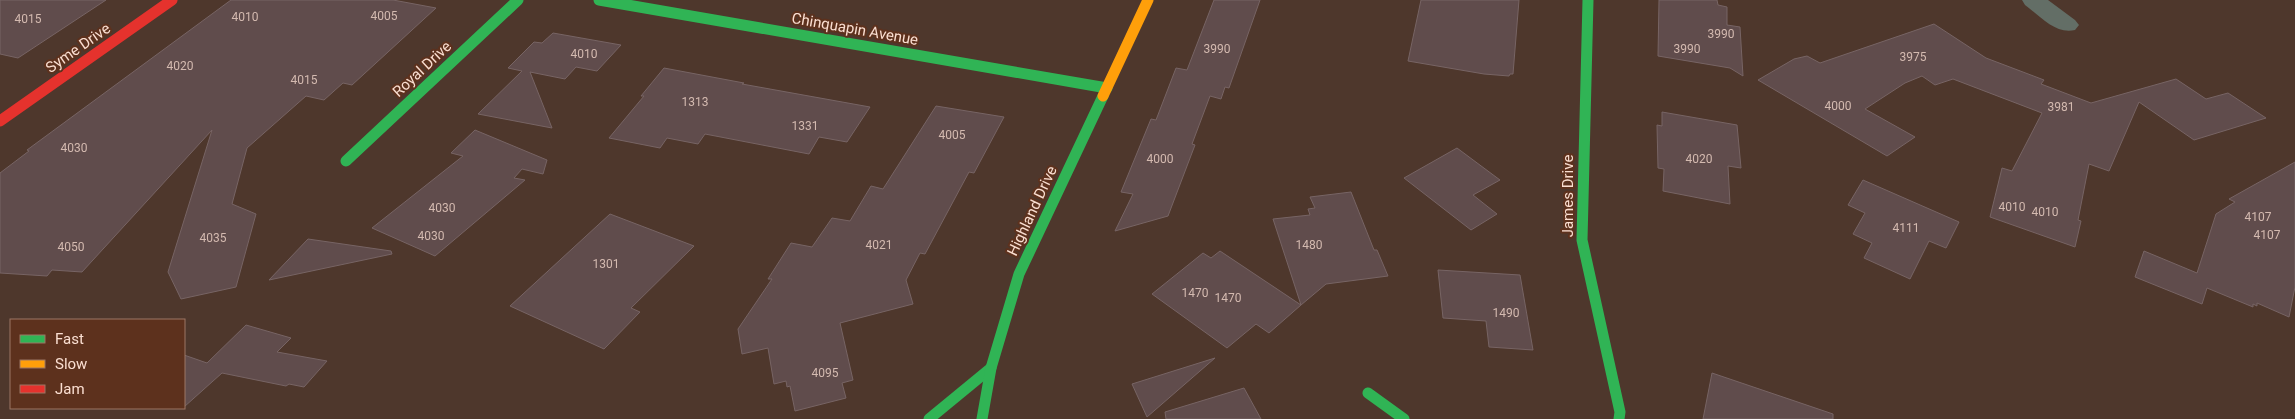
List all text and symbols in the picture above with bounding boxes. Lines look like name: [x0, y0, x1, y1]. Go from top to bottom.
house number: 4005: [371, 9, 398, 23]
street label: Chinquapin Avenue: [790, 9, 920, 49]
house number: 4010: [232, 10, 259, 24]
house number: 4015: [15, 12, 42, 26]
street label: Syme Drive: [42, 19, 114, 77]
house number: 3990: [1708, 27, 1735, 41]
street label: Royal Drive: [389, 37, 455, 101]
house number: 3990: [1204, 42, 1231, 56]
house number: 3990: [1674, 42, 1701, 56]
house number: 4010: [571, 47, 598, 61]
house number: 3975: [1900, 50, 1927, 64]
house number: 4020: [167, 59, 194, 73]
house number: 4015: [291, 73, 318, 87]
house number: 1313: [682, 95, 708, 109]
house number: 4000: [1825, 99, 1852, 113]
house number: 3981: [2048, 100, 2074, 114]
house number: 1331: [792, 119, 818, 133]
house number: 4005: [939, 128, 966, 142]
house number: 4030: [61, 141, 88, 155]
house number: 4000: [1147, 152, 1174, 166]
house number: 4020: [1686, 152, 1713, 166]
street label: James Drive: [1559, 155, 1577, 237]
street label: Highland Drive: [1003, 163, 1061, 259]
house number: 4010: [1999, 200, 2026, 214]
house number: 4030: [429, 201, 456, 215]
house number: 4010: [2032, 205, 2059, 219]
house number: 4107: [2245, 210, 2272, 224]
house number: 4111: [1893, 221, 1919, 235]
house number: 4107: [2254, 228, 2281, 242]
house number: 4030: [418, 229, 445, 243]
house number: 4035: [200, 231, 227, 245]
house number: 4021: [866, 238, 892, 252]
house number: 1480: [1296, 238, 1323, 252]
house number: 4050: [58, 240, 85, 254]
house number: 1301: [593, 257, 619, 271]
house number: 1470: [1182, 286, 1209, 300]
house number: 1470: [1215, 291, 1242, 305]
house number: 1490: [1493, 306, 1520, 320]
legend: [10, 319, 185, 409]
text: Fast: [55, 330, 84, 348]
text: Slow: [55, 355, 87, 373]
house number: 4095: [812, 366, 839, 380]
text: Jam: [55, 380, 85, 398]

